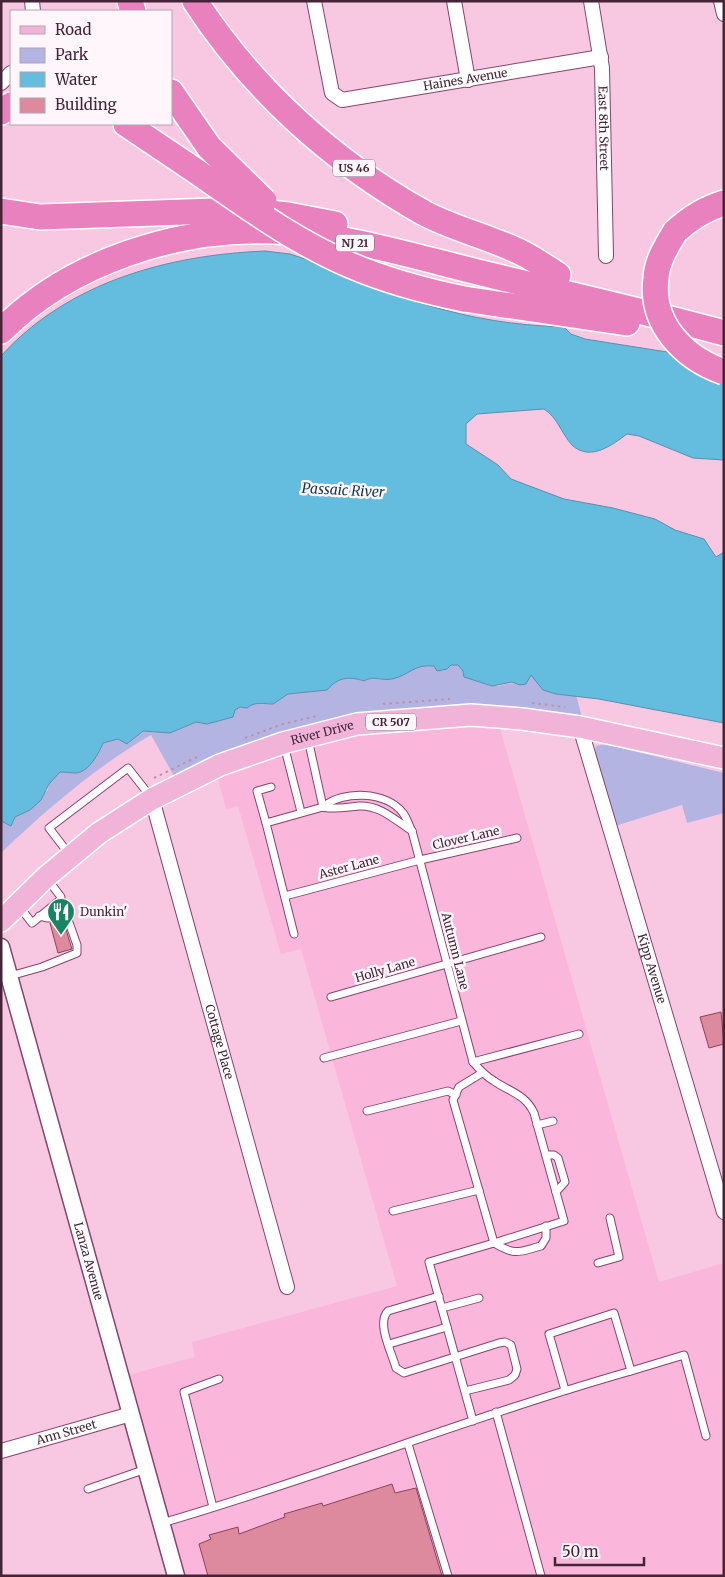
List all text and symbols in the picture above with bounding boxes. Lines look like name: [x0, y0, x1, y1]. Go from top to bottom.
legend: [10, 10, 172, 125]
text: Road: [55, 20, 91, 39]
text: Park: [55, 45, 89, 64]
street label: Haines Avenue: [422, 65, 509, 93]
text: Water: [54, 70, 98, 89]
street label: East 8th Street: [595, 85, 612, 171]
text: Building: [55, 95, 117, 114]
road number: US 46: [333, 160, 375, 177]
road number: NJ 21: [336, 234, 374, 252]
water label: Passaic River: [301, 479, 385, 501]
road number: CR 507: [366, 714, 416, 730]
street label: River Drive: [289, 717, 355, 748]
street label: Clover Lane: [431, 823, 501, 852]
street label: Aster Lane: [316, 851, 381, 882]
restaurant icon: Dunkin': [46, 897, 76, 936]
place label: Dunkin': [80, 904, 127, 919]
street label: Autumn Lane: [438, 910, 472, 991]
street label: Kipp Avenue: [635, 932, 670, 1005]
street label: Holly Lane: [353, 954, 417, 985]
street label: Cottage Place: [202, 1003, 237, 1081]
street label: Lanza Avenue: [71, 1220, 107, 1302]
street label: Ann Street: [34, 1416, 98, 1448]
scale bar: [555, 1534, 644, 1566]
text: 50 m: [562, 1542, 599, 1561]

